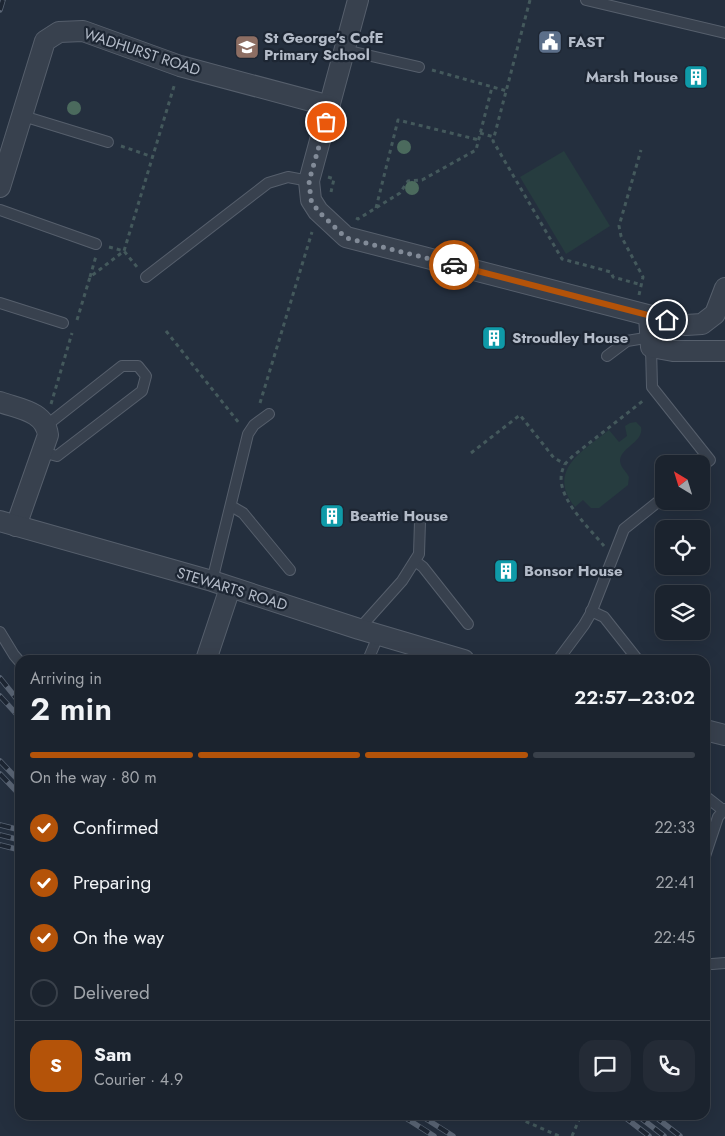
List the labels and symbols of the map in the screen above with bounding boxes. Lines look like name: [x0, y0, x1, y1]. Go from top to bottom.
street label: WADHURST ROAD: [81, 23, 203, 81]
place label: St George's CofE Primary School: [264, 27, 384, 66]
public building icon: FAST: [537, 29, 563, 55]
place label: FAST: [568, 31, 605, 53]
school or university icon: St George's CofE Primary School: [234, 34, 260, 60]
building icon: Marsh House: [683, 64, 709, 90]
place label: Marsh House: [586, 66, 678, 88]
pin: [305, 101, 347, 143]
courier: [429, 240, 479, 290]
pin: [646, 299, 688, 341]
building icon: Stroudley House: [481, 325, 507, 351]
place label: Stroudley House: [512, 327, 629, 349]
north arrow: [655, 455, 710, 510]
building icon: Beattie House: [319, 503, 345, 529]
place label: Beattie House: [350, 505, 449, 527]
building icon: Bonsor House: [493, 558, 519, 584]
place label: Bonsor House: [524, 560, 623, 582]
street label: STEWARTS ROAD: [174, 562, 290, 616]

